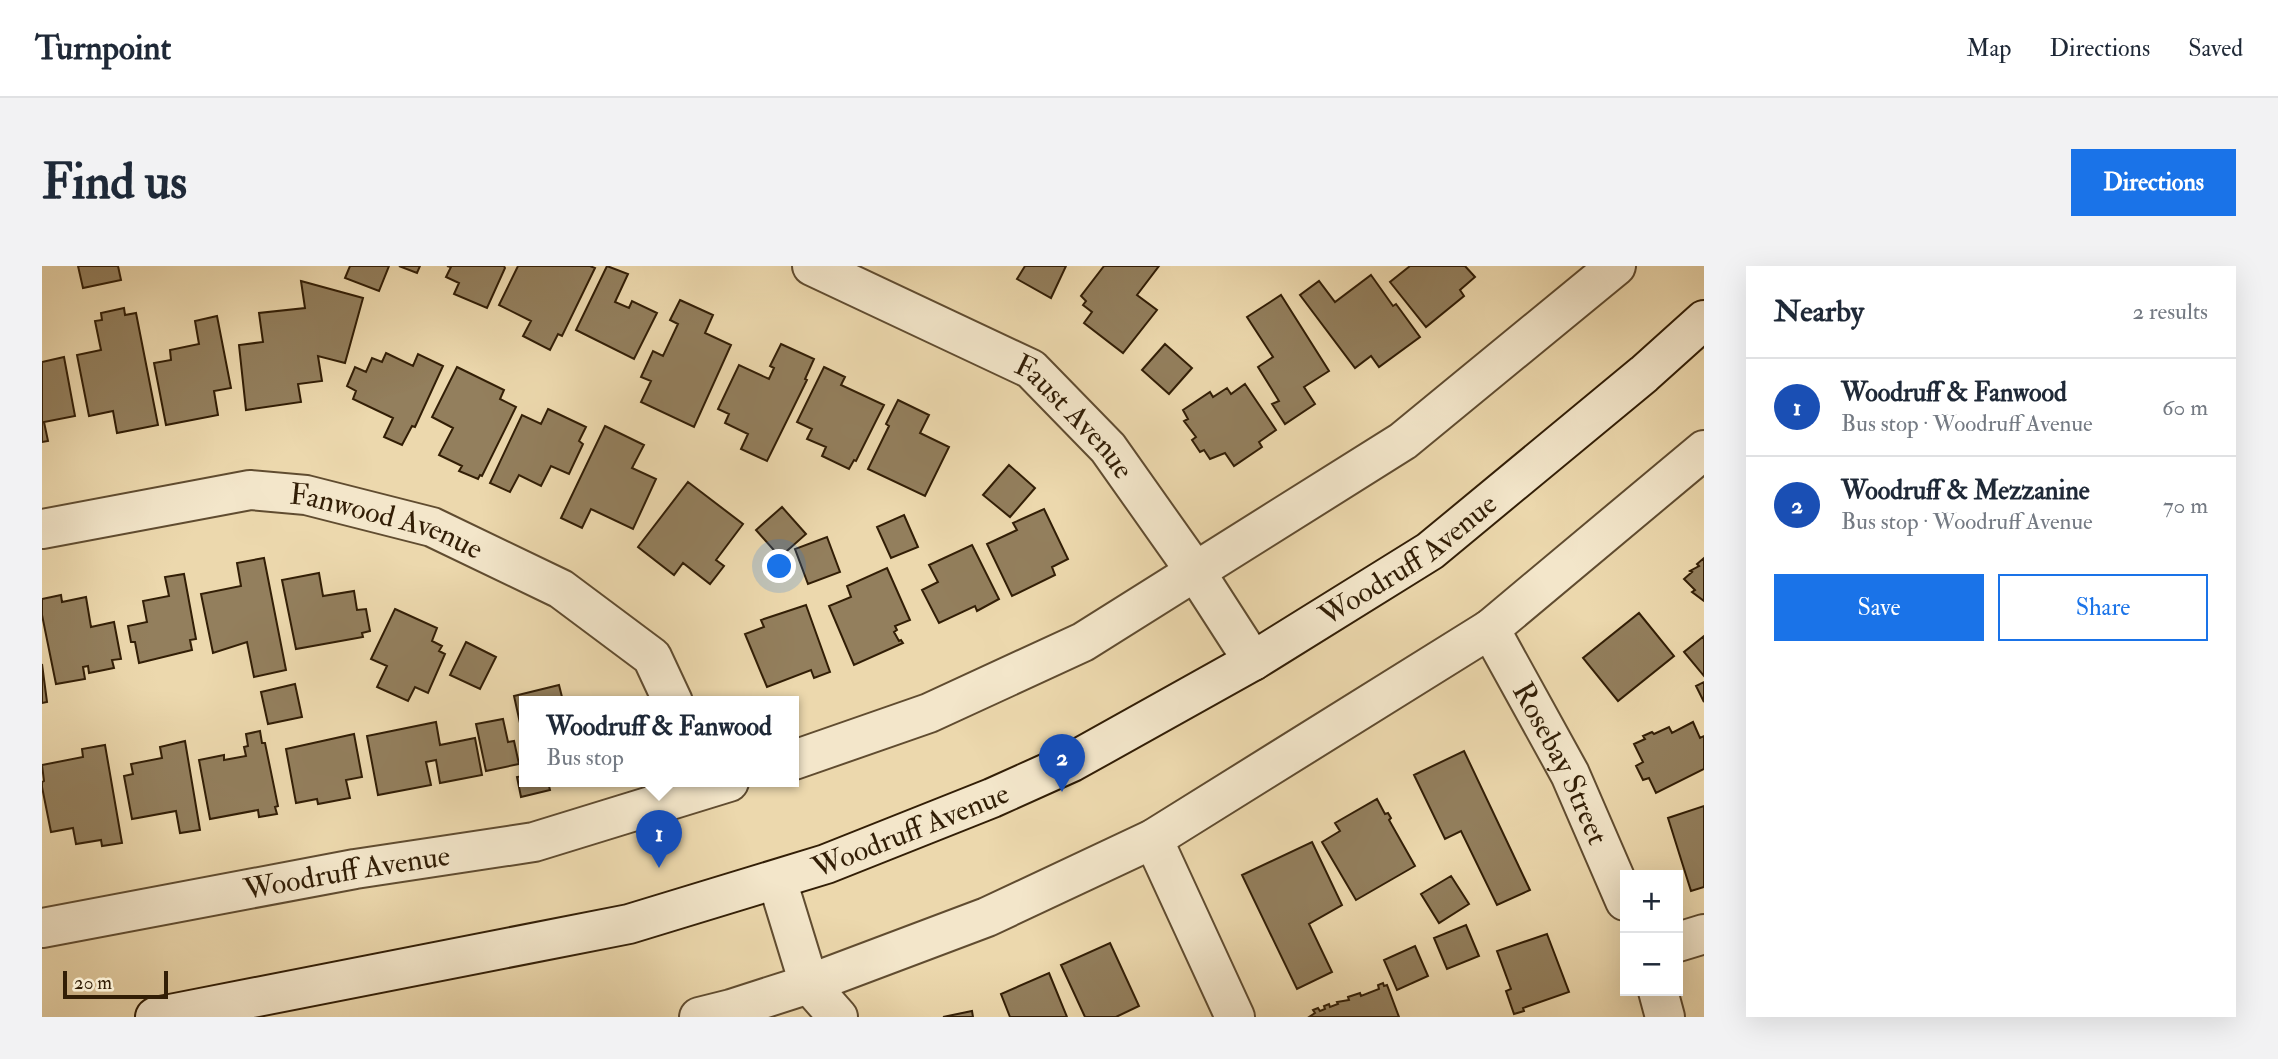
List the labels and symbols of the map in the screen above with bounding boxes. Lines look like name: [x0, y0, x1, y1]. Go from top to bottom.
street label: Faust Avenue: [1009, 346, 1142, 486]
street label: Fanwood Avenue: [288, 475, 489, 567]
street label: Woodruff Avenue: [1311, 485, 1504, 634]
your location: [762, 549, 796, 583]
street label: Rosebay Street: [1504, 676, 1617, 850]
pin: 2: [1039, 734, 1085, 792]
street label: Woodruff Avenue: [806, 774, 1015, 886]
pin: 1: [636, 810, 682, 868]
street label: Woodruff Avenue: [240, 836, 452, 908]
scale bar: [63, 968, 168, 1000]

